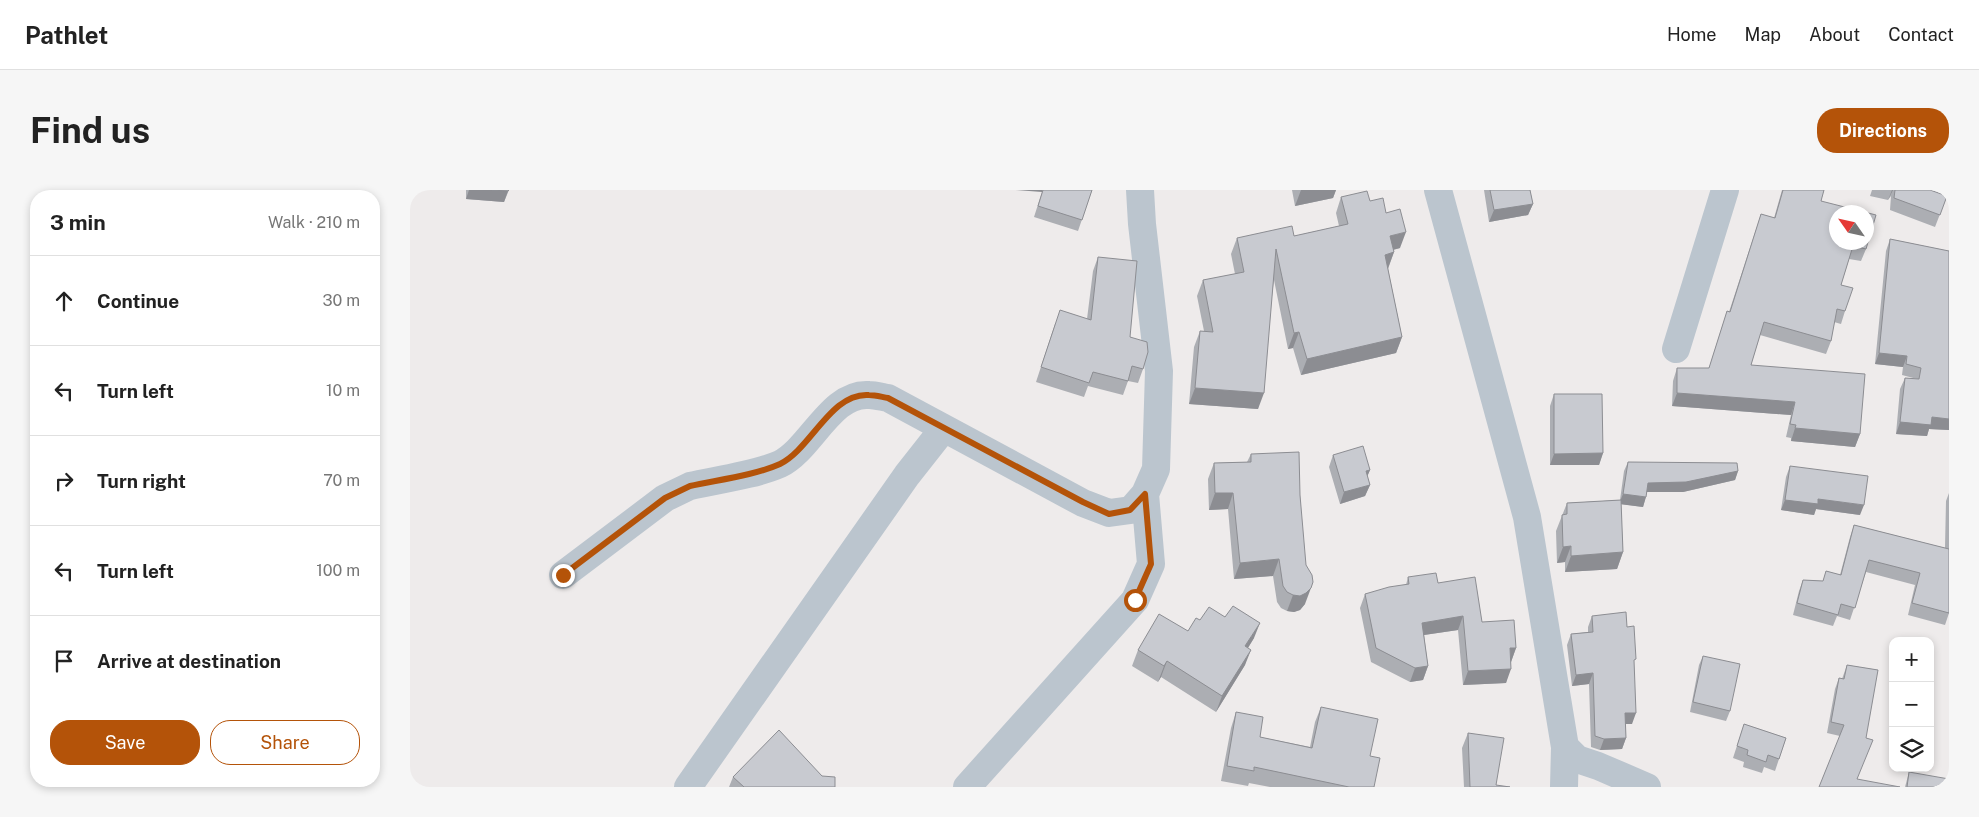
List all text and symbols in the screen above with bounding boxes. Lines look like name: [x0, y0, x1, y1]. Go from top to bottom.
text: Pathlet: [25, 21, 108, 49]
text: Home: [1667, 24, 1717, 45]
text: Map: [1745, 24, 1781, 45]
text: About: [1809, 24, 1860, 45]
text: Contact: [1888, 24, 1954, 45]
button: Directions: [1817, 108, 1949, 153]
text: Find us: [30, 110, 150, 151]
north arrow: [1829, 205, 1874, 250]
text: 3 min: [50, 210, 106, 235]
text: Walk · 210 m: [268, 213, 360, 232]
icon: ahead: [50, 287, 78, 315]
text: Continue: [97, 290, 179, 312]
text: 30 m: [323, 291, 360, 310]
icon: left: [50, 377, 78, 405]
text: Turn left: [97, 380, 174, 402]
text: 10 m: [326, 381, 360, 400]
icon: right: [50, 467, 78, 495]
text: Turn right: [97, 470, 186, 492]
text: 70 m: [323, 471, 360, 490]
icon: left: [50, 557, 78, 585]
text: Turn left: [97, 560, 174, 582]
text: 100 m: [316, 561, 360, 580]
route end: [552, 564, 575, 587]
route start: [1124, 589, 1147, 612]
map controls: [1889, 637, 1934, 772]
button: +: [1889, 637, 1934, 682]
icon: arrive: [50, 647, 78, 675]
text: Arrive at destination: [97, 650, 281, 672]
button: −: [1889, 682, 1934, 727]
button: Save: [50, 720, 200, 765]
button: Share: [210, 720, 360, 765]
button: layers: [1889, 727, 1934, 772]

